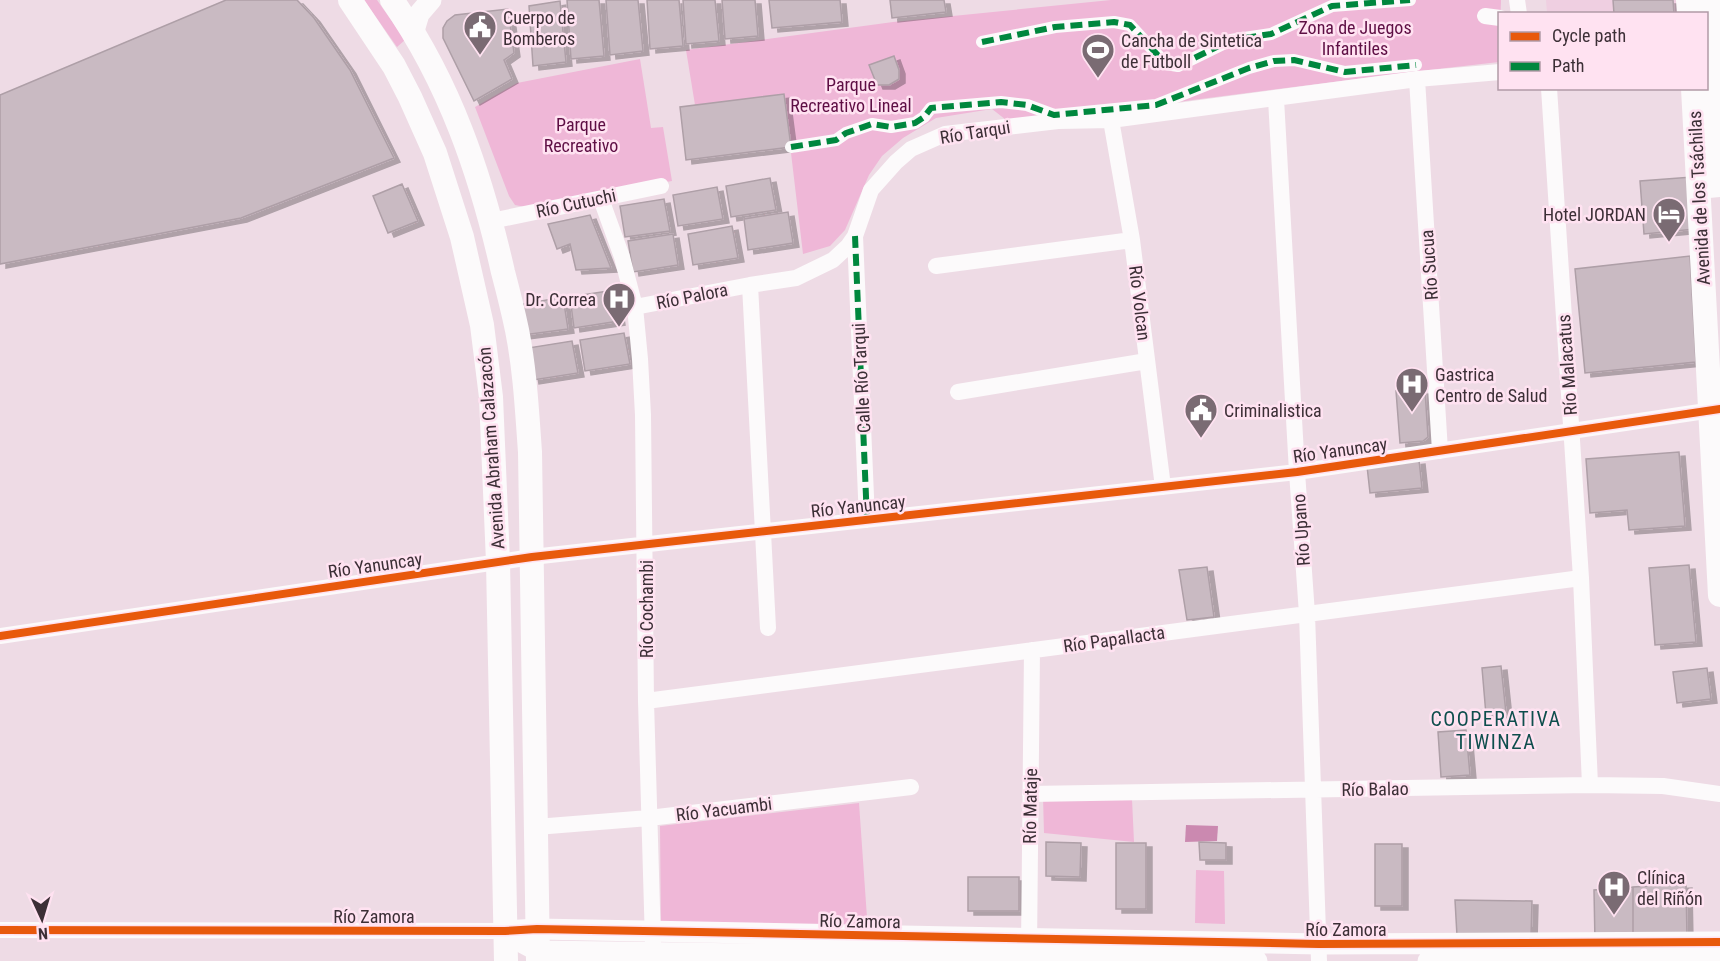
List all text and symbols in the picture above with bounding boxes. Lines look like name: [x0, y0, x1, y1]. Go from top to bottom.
place label: Cuerpo de Bomberos: [503, 7, 575, 49]
public building icon: Cuerpo de Bomberos: [462, 9, 498, 56]
legend: [1498, 12, 1708, 90]
park label: Zona de Juegos Infantiles: [1298, 17, 1412, 59]
text: Cycle path: [1552, 25, 1626, 46]
place label: Cancha de Sintetica de Futboll: [1121, 30, 1262, 72]
sports icon: Cancha de Sintetica de Futboll: [1080, 32, 1116, 79]
text: Path: [1552, 55, 1585, 76]
park label: Parque Recreativo Lineal: [790, 74, 912, 116]
street label: Avenida de los Tsáchilas: [1684, 110, 1714, 286]
park label: Parque Recreativo: [544, 114, 618, 156]
street label: Río Tarqui: [938, 116, 1012, 148]
street label: Río Cutuchi: [534, 184, 618, 222]
hotel icon: Hotel JORDAN: [1651, 196, 1687, 243]
place label: Hotel JORDAN: [1543, 204, 1646, 225]
street label: Río Sucua: [1416, 229, 1442, 301]
street label: Río Volcan: [1125, 264, 1155, 342]
street label: Río Palora: [654, 279, 730, 313]
hospital icon: Dr. Correa: [601, 281, 637, 328]
place label: Dr. Correa: [525, 289, 596, 310]
street label: Río Malacatus: [1553, 314, 1581, 416]
street label: Calle Río Tarqui: [848, 322, 874, 434]
street label: Avenida Abraham Calazacón: [473, 346, 509, 550]
place label: Gastrica Centro de Salud: [1435, 364, 1547, 406]
hospital icon: Gastrica Centro de Salud: [1394, 366, 1430, 413]
public building icon: Criminalistica: [1183, 392, 1219, 439]
place label: Criminalistica: [1224, 400, 1322, 421]
street label: Río Yanuncay: [1292, 433, 1389, 467]
street label: Río Yanuncay: [810, 491, 907, 521]
street label: Río Upano: [1288, 493, 1314, 567]
street label: Río Yanuncay: [327, 548, 424, 582]
street label: Río Cochambi: [636, 560, 657, 658]
street label: Río Papallacta: [1062, 621, 1166, 657]
district label: COOPERATIVA TIWINZA: [1430, 707, 1562, 754]
street label: Río Mataje: [1019, 768, 1041, 844]
street label: Río Balao: [1341, 778, 1409, 800]
street label: Río Yacuambi: [675, 793, 773, 825]
place label: Clínica del Riñón: [1637, 867, 1703, 909]
hospital icon: Clínica del Riñón: [1596, 869, 1632, 916]
north arrow: [12, 889, 72, 949]
street label: Río Zamora: [333, 906, 415, 927]
street label: Río Zamora: [819, 910, 901, 932]
street label: Río Zamora: [1305, 919, 1387, 940]
text: N: [37, 924, 49, 943]

